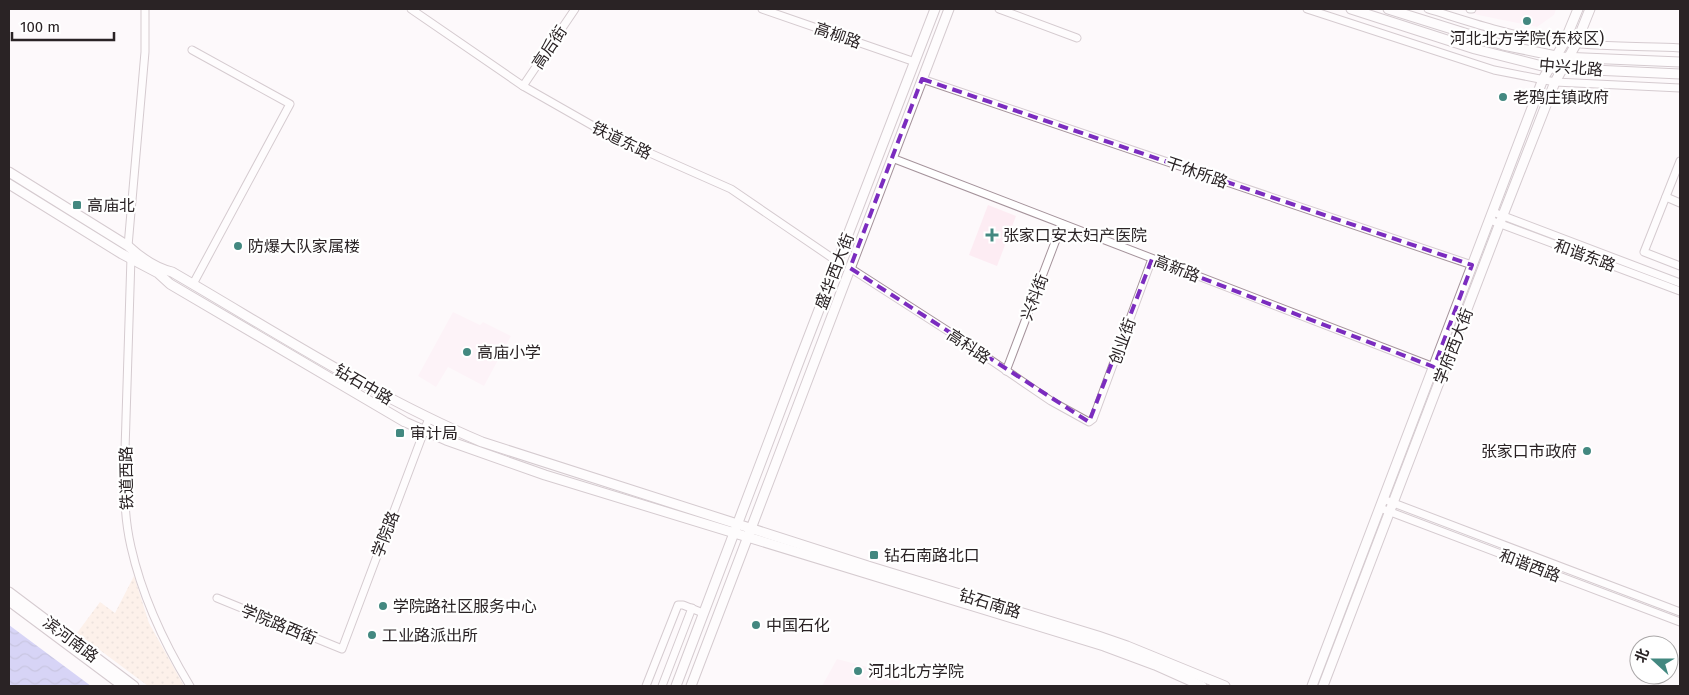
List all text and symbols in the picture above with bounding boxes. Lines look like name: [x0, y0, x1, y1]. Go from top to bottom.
scale bar: [12, 10, 115, 42]
marker: 河北北方学院(东校区): [1521, 15, 1533, 27]
text: 100 m: [20, 18, 60, 36]
street label: 高柳路: [812, 19, 864, 52]
street label: 高后街: [528, 22, 571, 72]
place label: 河北北方学院(东校区): [1450, 29, 1604, 48]
street label: 中兴北路: [1538, 55, 1604, 80]
place label: 老鸦庄镇政府: [1513, 88, 1609, 107]
marker: 老鸦庄镇政府: [1497, 91, 1509, 103]
street label: 铁道东路: [589, 118, 655, 163]
street label: 干休所路: [1163, 153, 1230, 192]
place label: 高庙北: [87, 196, 135, 215]
marker: 高庙北: [71, 199, 83, 211]
place label: 张家口安太妇产医院: [1003, 226, 1147, 245]
marker: 张家口安太妇产医院: [985, 228, 999, 242]
street label: 盛华西大街: [811, 230, 858, 312]
street label: 和谐东路: [1552, 236, 1618, 275]
place label: 防爆大队家属楼: [248, 237, 360, 256]
marker: 防爆大队家属楼: [232, 240, 244, 252]
street label: 高新路: [1151, 251, 1203, 286]
street label: 兴科街: [1017, 271, 1052, 323]
street label: 学府西大街: [1430, 305, 1477, 387]
street label: 创业街: [1105, 315, 1140, 367]
street label: 高科路: [944, 325, 994, 368]
place label: 高庙小学: [477, 343, 541, 362]
marker: 高庙小学: [461, 346, 473, 358]
street label: 钻石中路: [331, 360, 396, 409]
place label: 审计局: [410, 424, 458, 443]
marker: 审计局: [394, 427, 406, 439]
place label: 张家口市政府: [1481, 442, 1577, 461]
marker: 张家口市政府: [1581, 445, 1593, 457]
street label: 铁道西路: [116, 446, 137, 510]
street label: 学院路: [368, 508, 403, 560]
street label: 和谐西路: [1497, 545, 1563, 586]
place label: 钻石南路北口: [884, 546, 980, 565]
marker: 钻石南路北口: [868, 549, 880, 561]
street label: 钻石南路: [956, 585, 1023, 622]
place label: 学院路社区服务中心: [393, 597, 537, 616]
marker: 学院路社区服务中心: [377, 600, 389, 612]
street label: 学院路西街: [238, 601, 319, 648]
street label: 滨河南路: [39, 613, 102, 666]
place label: 中国石化: [766, 616, 830, 635]
marker: 中国石化: [750, 619, 762, 631]
place label: 工业路派出所: [382, 626, 478, 645]
marker: 工业路派出所: [366, 629, 378, 641]
north arrow: [1629, 635, 1679, 685]
text: 北: [1632, 646, 1653, 665]
place label: 河北北方学院: [868, 662, 964, 681]
marker: 河北北方学院: [852, 665, 864, 677]

